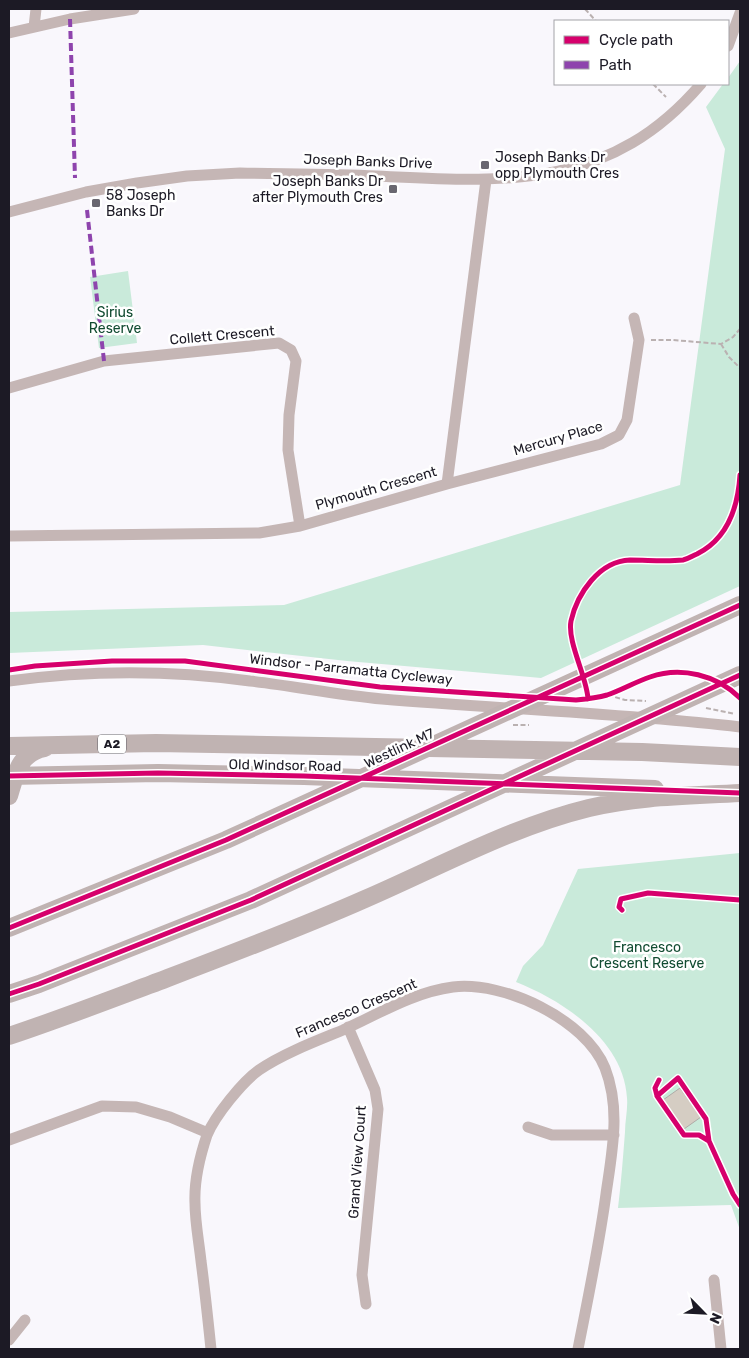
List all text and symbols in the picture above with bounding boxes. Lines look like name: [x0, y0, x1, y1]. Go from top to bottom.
legend: [554, 20, 729, 85]
text: Cycle path: [599, 31, 673, 49]
text: Path: [599, 56, 632, 74]
place label: Joseph Banks Dr opp Plymouth Cres: [495, 149, 619, 182]
street label: Joseph Banks Drive: [303, 151, 433, 172]
marker: Joseph Banks Dr opp Plymouth Cres: [479, 159, 491, 171]
place label: Joseph Banks Dr after Plymouth Cres: [252, 173, 384, 206]
marker: Joseph Banks Dr after Plymouth Cres: [387, 183, 399, 195]
place label: 58 Joseph Banks Dr: [106, 187, 175, 220]
marker: 58 Joseph Banks Dr: [90, 197, 102, 209]
park label: Sirius Reserve: [89, 304, 141, 337]
street label: Collett Crescent: [169, 322, 276, 349]
street label: Mercury Place: [512, 418, 605, 459]
street label: Plymouth Crescent: [314, 463, 439, 514]
street label: Windsor - Parramatta Cycleway: [249, 650, 454, 689]
street label: Westlink M7: [361, 725, 437, 772]
road number: A2: [98, 734, 126, 754]
street label: Old Windsor Road: [229, 756, 341, 775]
park label: Francesco Crescent Reserve: [590, 939, 705, 972]
street label: Francesco Crescent: [293, 975, 420, 1042]
street label: Grand View Court: [345, 1104, 370, 1219]
north arrow: [679, 1288, 729, 1338]
text: N: [706, 1310, 725, 1326]

